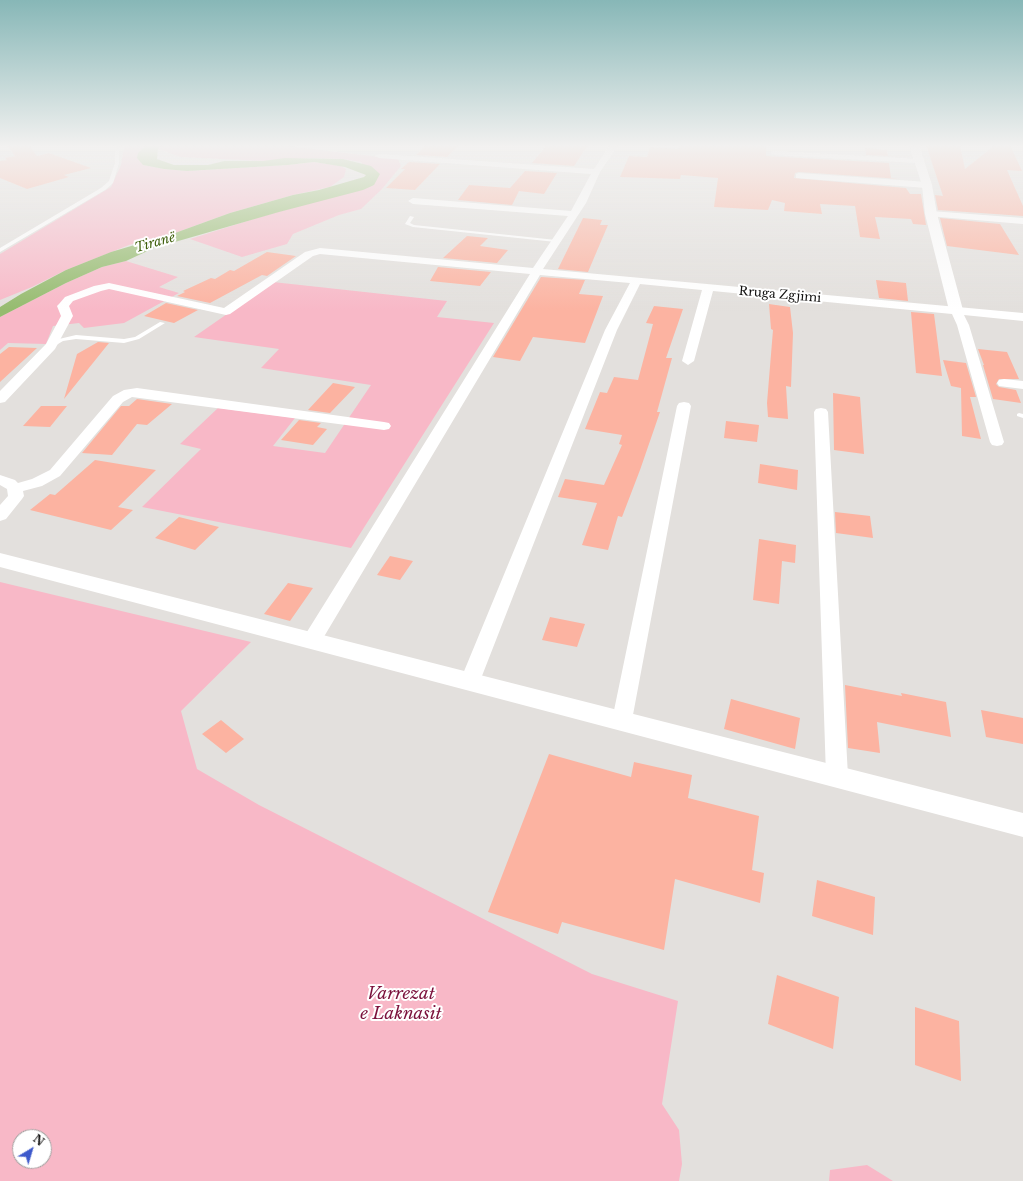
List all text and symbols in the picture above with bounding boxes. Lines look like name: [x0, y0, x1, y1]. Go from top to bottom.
water label: Tiranë: [133, 230, 177, 256]
street label: Rruga Zgjimi: [738, 284, 822, 306]
park label: Varrezat e Laknasit: [360, 984, 442, 1024]
north arrow: [12, 1129, 52, 1169]
text: N: [30, 1132, 47, 1149]

